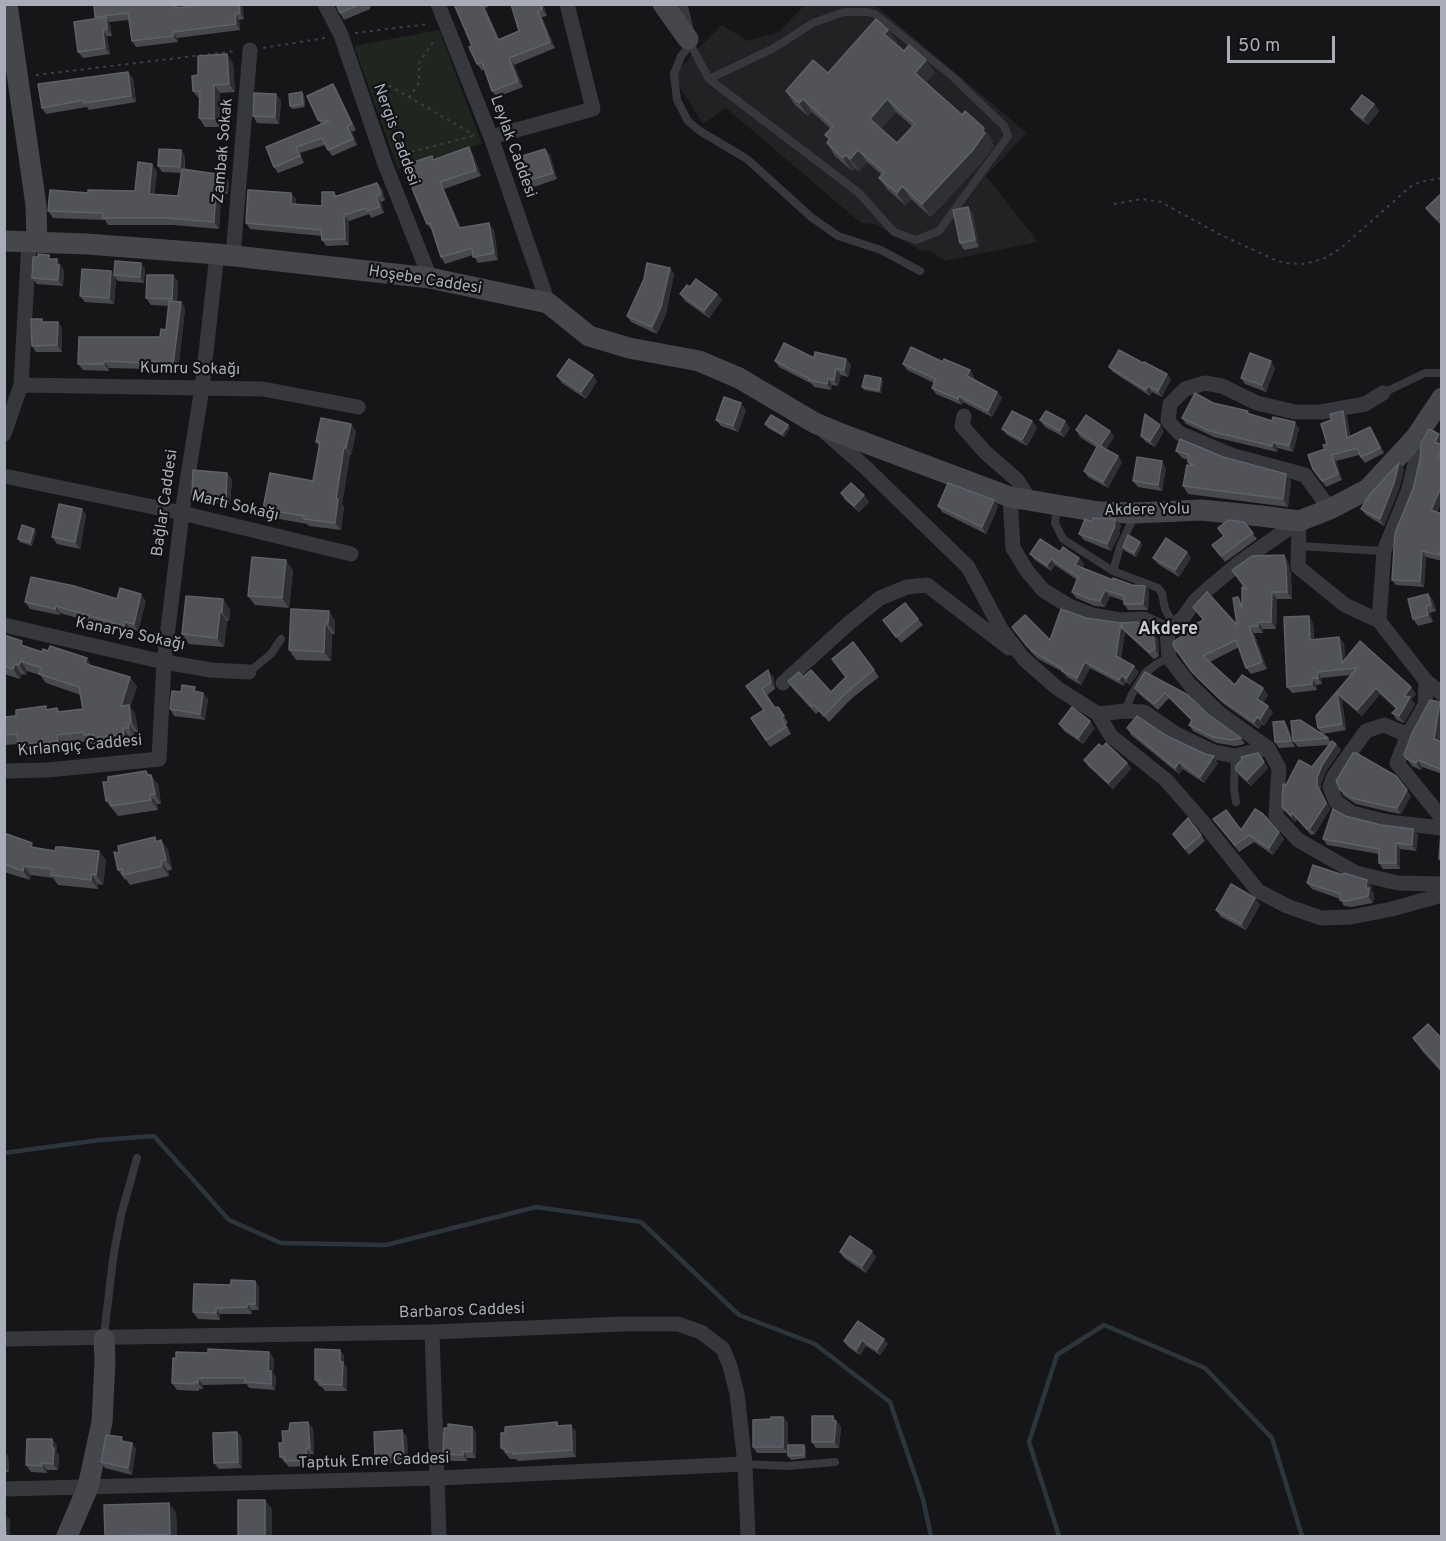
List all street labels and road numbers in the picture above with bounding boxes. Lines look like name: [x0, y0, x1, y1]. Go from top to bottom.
street label: Nergis Caddesi: [368, 81, 422, 189]
street label: Leylak Caddesi: [485, 93, 539, 201]
street label: Zambak Sokak: [210, 98, 238, 204]
street label: Hoşebe Caddesi: [367, 263, 483, 299]
street label: Kumru Sokağı: [140, 360, 240, 380]
street label: Bağlar Caddesi: [149, 448, 183, 558]
street label: Martı Sokağı: [190, 488, 280, 526]
street label: Akdere Yolu: [1104, 501, 1190, 521]
street label: Kanarya Sokağı: [73, 614, 187, 656]
street label: Kırlangıç Caddesi: [17, 732, 143, 762]
street label: Barbaros Caddesi: [399, 1300, 525, 1324]
street label: Taptuk Emre Caddesi: [298, 1450, 450, 1474]

